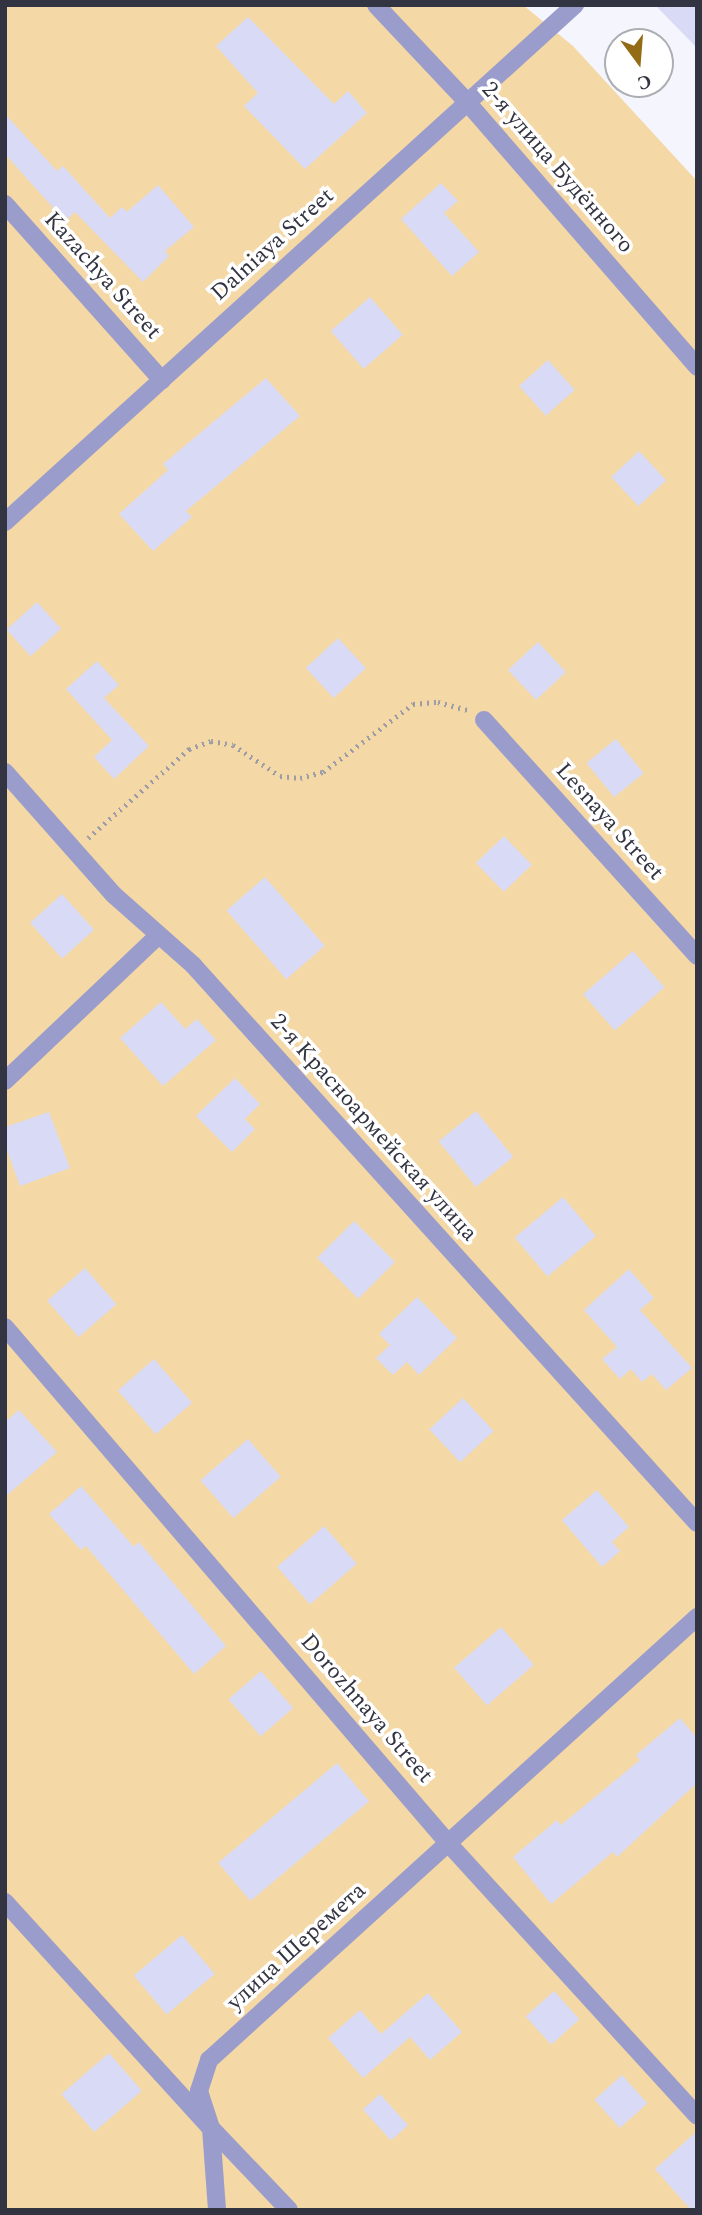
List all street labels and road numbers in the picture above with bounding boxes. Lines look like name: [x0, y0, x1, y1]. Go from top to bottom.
street label: 2-я улица Будённого: [475, 77, 639, 259]
street label: Dalniaya Street: [206, 183, 340, 307]
street label: Kazachya Street: [38, 207, 166, 345]
street label: Lesnaya Street: [549, 758, 669, 886]
street label: 2-я Красноармейская улица: [264, 1009, 482, 1247]
street label: Dorozhnaya Street: [294, 1629, 438, 1789]
street label: улица Шеремета: [222, 1877, 372, 2017]

